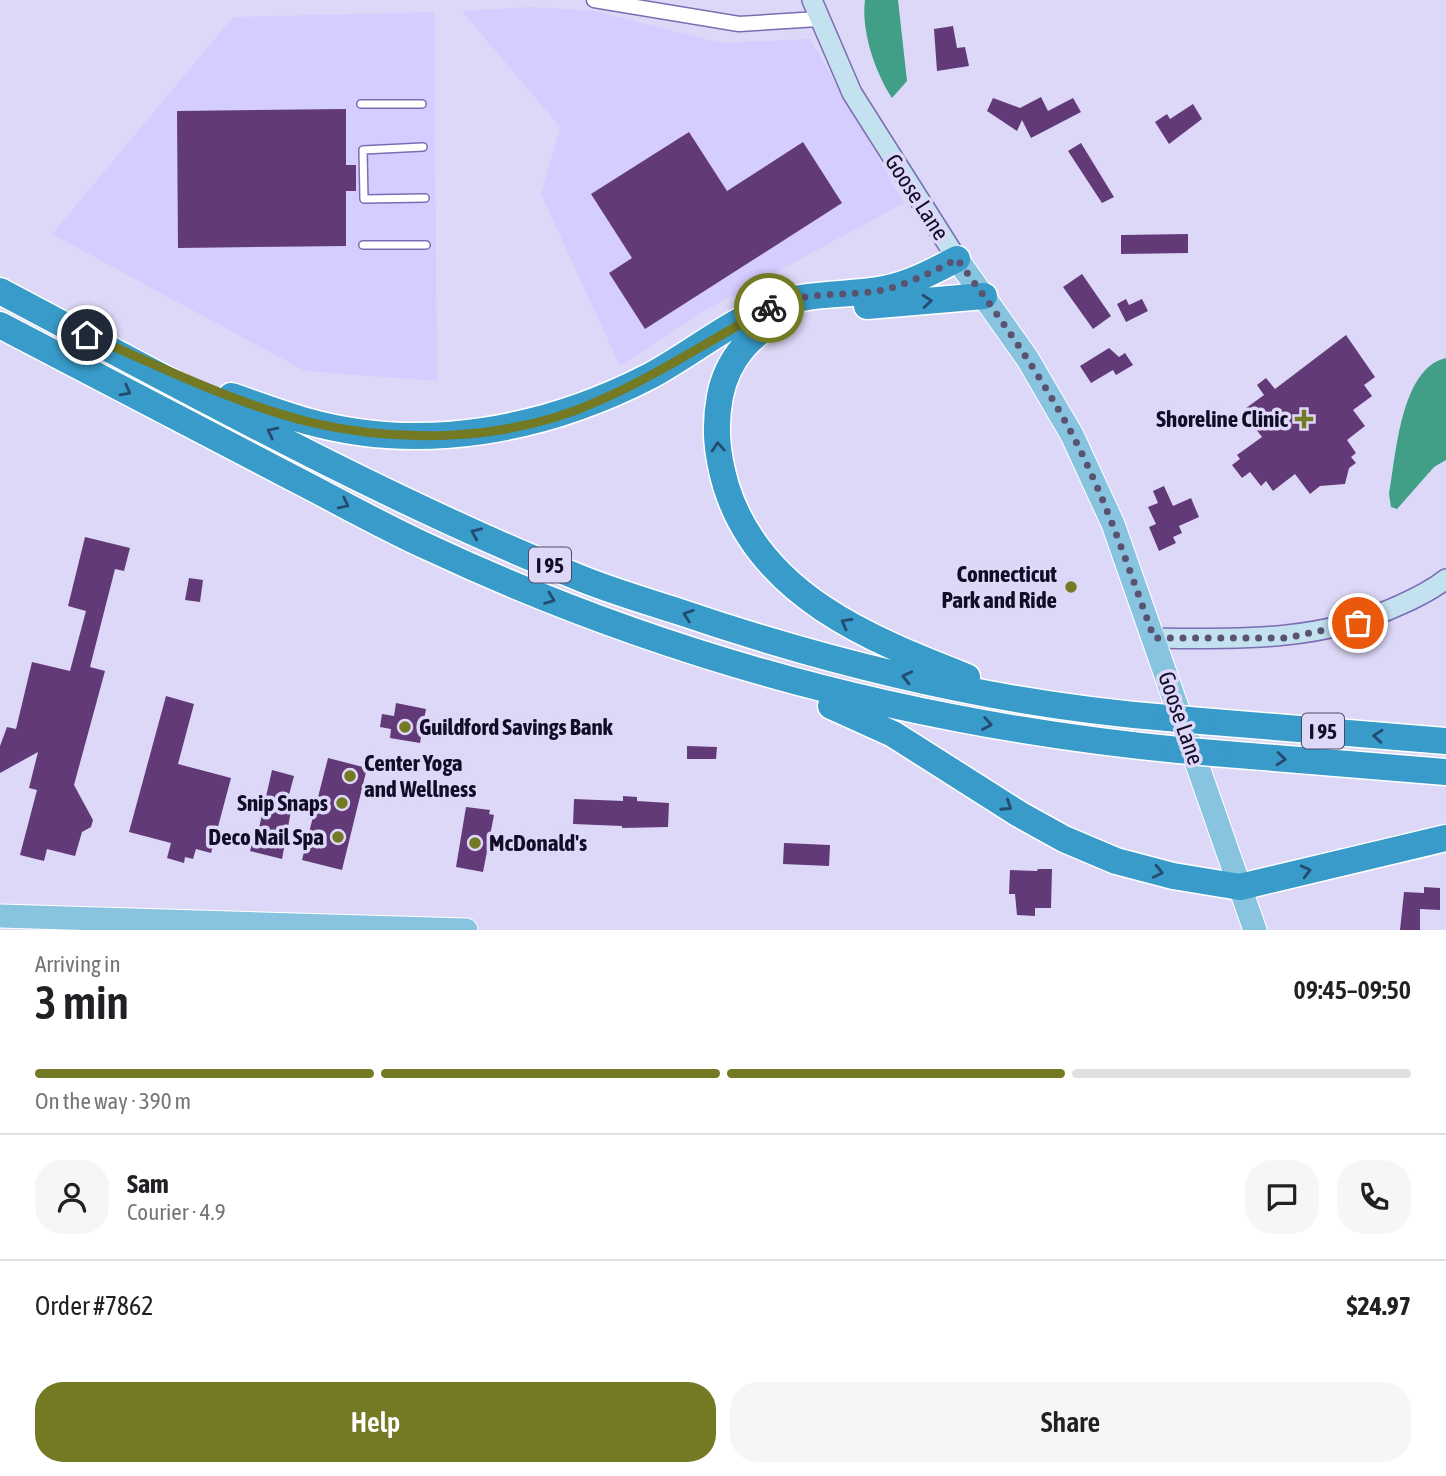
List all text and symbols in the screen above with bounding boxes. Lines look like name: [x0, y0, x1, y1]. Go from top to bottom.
street label: Goose Lane: [880, 149, 954, 245]
courier: [734, 273, 804, 343]
icon: bike: [750, 289, 788, 327]
one-way arrow: [921, 294, 932, 309]
pin: [57, 305, 117, 365]
icon: home: [68, 316, 106, 354]
one-way arrow: [118, 382, 131, 396]
place label: Shoreline Clinic: [1156, 406, 1288, 432]
marker: Shoreline Clinic: [1294, 409, 1314, 429]
one-way arrow: [267, 427, 279, 441]
one-way arrow: [710, 441, 725, 452]
one-way arrow: [337, 495, 349, 509]
one-way arrow: [471, 527, 483, 541]
road number: I 95: [529, 548, 571, 582]
place label: Connecticut Park and Ride: [941, 561, 1057, 613]
marker: Connecticut Park and Ride: [1063, 579, 1079, 595]
one-way arrow: [544, 591, 556, 605]
pin: [1328, 593, 1388, 653]
icon: bag: [1339, 604, 1377, 642]
one-way arrow: [682, 609, 695, 623]
one-way arrow: [841, 618, 853, 631]
street label: Goose Lane: [1153, 668, 1209, 768]
one-way arrow: [901, 671, 913, 685]
place label: Guildford Savings Bank: [419, 714, 614, 740]
road number: I 95: [1302, 714, 1344, 748]
one-way arrow: [981, 716, 992, 731]
marker: Guildford Savings Bank: [397, 719, 413, 735]
one-way arrow: [1372, 729, 1383, 744]
place label: Center Yoga and Wellness: [364, 750, 476, 802]
one-way arrow: [1276, 751, 1287, 766]
marker: Center Yoga and Wellness: [342, 768, 358, 784]
place label: Snip Snaps: [237, 790, 328, 816]
marker: Snip Snaps: [334, 795, 350, 811]
one-way arrow: [999, 798, 1012, 811]
place label: Deco Nail Spa: [208, 824, 324, 850]
marker: Deco Nail Spa: [330, 829, 346, 845]
place label: McDonald's: [489, 830, 587, 856]
marker: McDonald's: [467, 835, 483, 851]
one-way arrow: [1152, 864, 1164, 878]
one-way arrow: [1300, 865, 1312, 879]
text: Arriving in: [35, 951, 121, 977]
text: 09:45–09:50: [1294, 975, 1411, 1005]
text: 3 min: [35, 976, 129, 1029]
text: On the way · 390 m: [35, 1088, 191, 1114]
button: person: [35, 1160, 109, 1234]
button: chat: [1245, 1160, 1319, 1234]
button: phone: [1337, 1160, 1411, 1234]
text: Sam: [127, 1169, 169, 1199]
text: Courier · 4.9: [127, 1199, 226, 1225]
text: Order #7862: [35, 1291, 154, 1321]
text: $24.97: [1347, 1291, 1411, 1321]
button: Help: [35, 1382, 716, 1462]
button: Share: [730, 1382, 1411, 1462]

